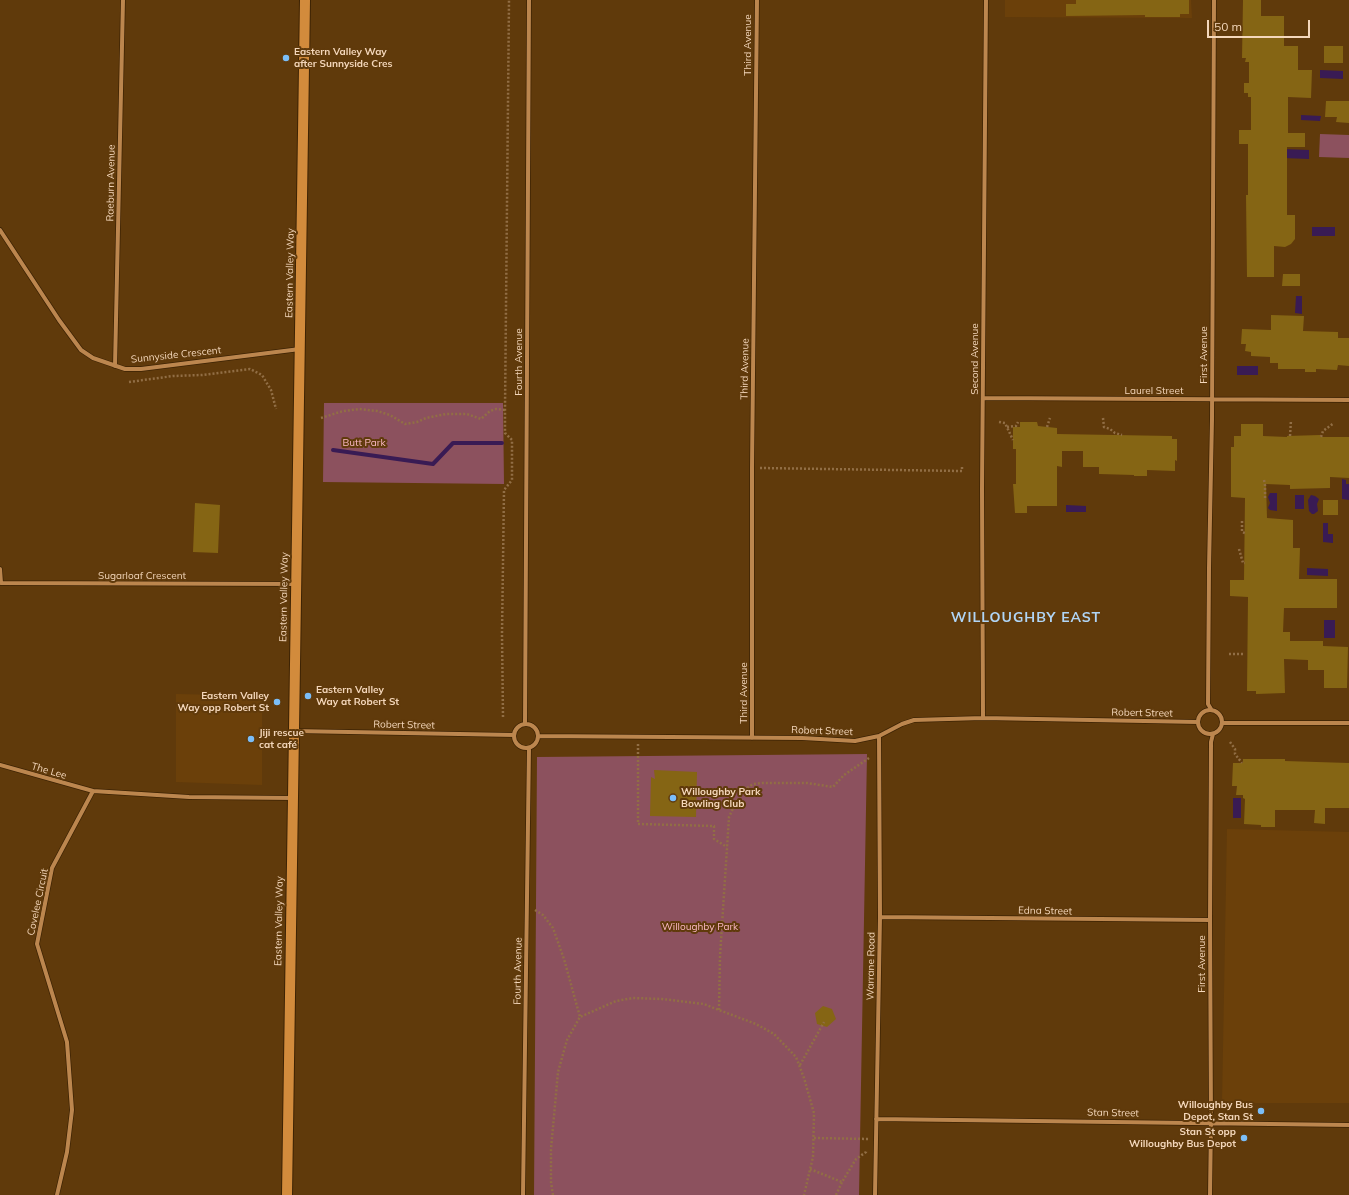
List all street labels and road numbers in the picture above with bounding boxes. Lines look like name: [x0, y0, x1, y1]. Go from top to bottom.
street label: Third Avenue: [742, 14, 754, 76]
street label: Raeburn Avenue: [104, 144, 118, 222]
street label: Eastern Valley Way: [283, 228, 297, 318]
street label: Second Avenue: [969, 323, 981, 395]
street label: First Avenue: [1198, 326, 1210, 384]
street label: Fourth Avenue: [513, 328, 525, 396]
street label: Third Avenue: [738, 338, 752, 400]
street label: Sunnyside Crescent: [130, 344, 222, 366]
street label: Laurel Street: [1125, 385, 1183, 397]
street label: Eastern Valley Way: [277, 552, 291, 642]
street label: Sugarloaf Crescent: [98, 570, 186, 582]
street label: Third Avenue: [738, 662, 750, 724]
street label: Robert Street: [1111, 706, 1173, 720]
street label: Robert Street: [373, 718, 435, 732]
street label: Robert Street: [791, 724, 853, 738]
street label: The Lee: [30, 760, 68, 782]
street label: Covelee Circuit: [25, 867, 51, 937]
street label: Eastern Valley Way: [272, 876, 286, 966]
street label: Edna Street: [1018, 905, 1072, 917]
street label: Warrane Road: [864, 932, 878, 1000]
street label: First Avenue: [1196, 935, 1208, 993]
street label: Fourth Avenue: [511, 937, 525, 1005]
street label: Stan Street: [1087, 1107, 1139, 1119]

